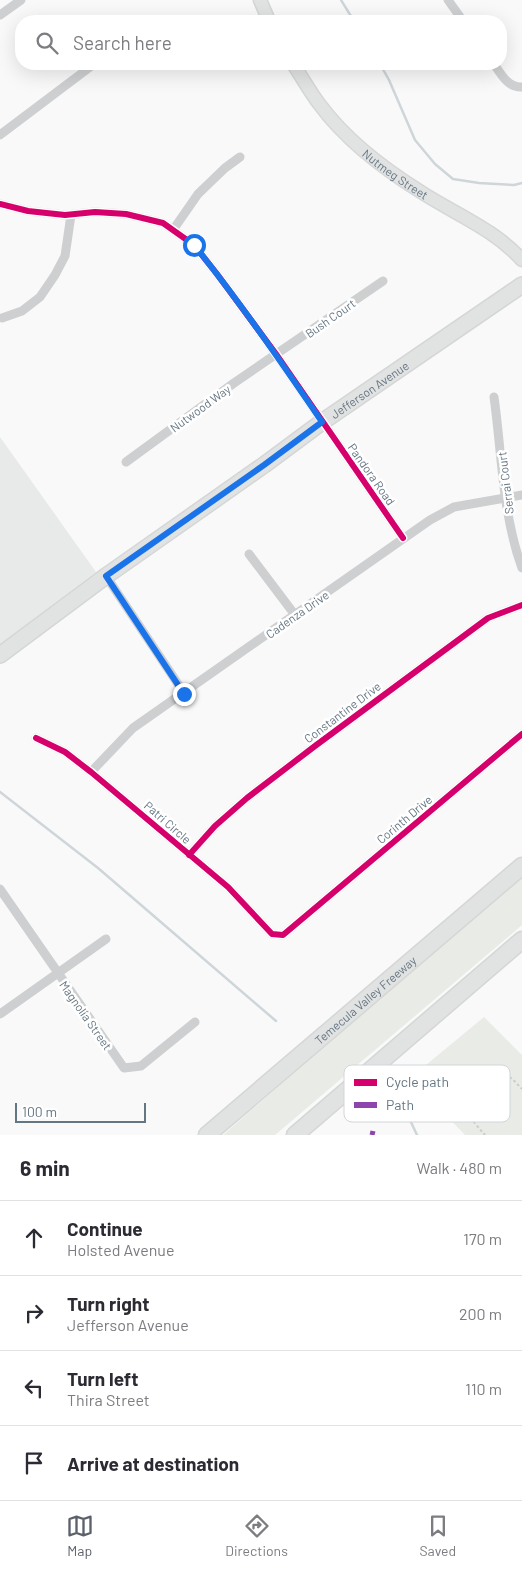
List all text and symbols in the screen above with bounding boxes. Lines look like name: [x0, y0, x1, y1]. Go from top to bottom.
search box: [15, 15, 507, 70]
icon: search: [33, 29, 61, 57]
text: Search here: [73, 31, 172, 54]
street label: Nutmeg Street: [360, 146, 431, 202]
route start: [183, 234, 206, 257]
street label: Bush Court: [302, 296, 358, 340]
street label: Jefferson Avenue: [328, 358, 411, 421]
street label: Nutwood Way: [167, 381, 233, 435]
street label: Pandora Road: [346, 440, 398, 508]
street label: Serrai Court: [494, 451, 516, 515]
street label: Cadenza Drive: [263, 587, 331, 641]
street label: Constantine Drive: [301, 679, 383, 745]
route end: [173, 683, 196, 706]
street label: Corinth Drive: [374, 792, 434, 846]
street label: Patri Circle: [142, 798, 194, 846]
street label: Temecula Valley Freeway: [312, 952, 419, 1047]
street label: Magnolia Street: [57, 978, 115, 1052]
legend: [344, 1065, 510, 1122]
text: Cycle path: [386, 1073, 449, 1090]
text: Path: [386, 1096, 414, 1113]
scale bar: [15, 1100, 146, 1123]
text: 100 m: [22, 1103, 57, 1120]
text: 6 min: [20, 1155, 70, 1180]
text: Walk · 480 m: [416, 1158, 502, 1177]
text: Continue: [67, 1217, 143, 1240]
icon: ahead: [20, 1224, 48, 1252]
text: 170 m: [463, 1229, 502, 1248]
text: Holsted Avenue: [67, 1240, 174, 1259]
text: Turn right: [67, 1292, 149, 1315]
icon: right: [20, 1299, 48, 1327]
text: 200 m: [459, 1304, 502, 1323]
text: Jefferson Avenue: [67, 1315, 189, 1334]
text: Turn left: [67, 1367, 138, 1390]
icon: left: [20, 1374, 48, 1402]
text: 110 m: [465, 1379, 502, 1398]
text: Thira Street: [67, 1390, 150, 1409]
icon: arrive: [20, 1449, 48, 1477]
text: Arrive at destination: [67, 1452, 239, 1475]
tab: Map: [66, 1512, 94, 1559]
tab: Directions: [225, 1512, 288, 1559]
tab: Saved: [419, 1512, 456, 1559]

